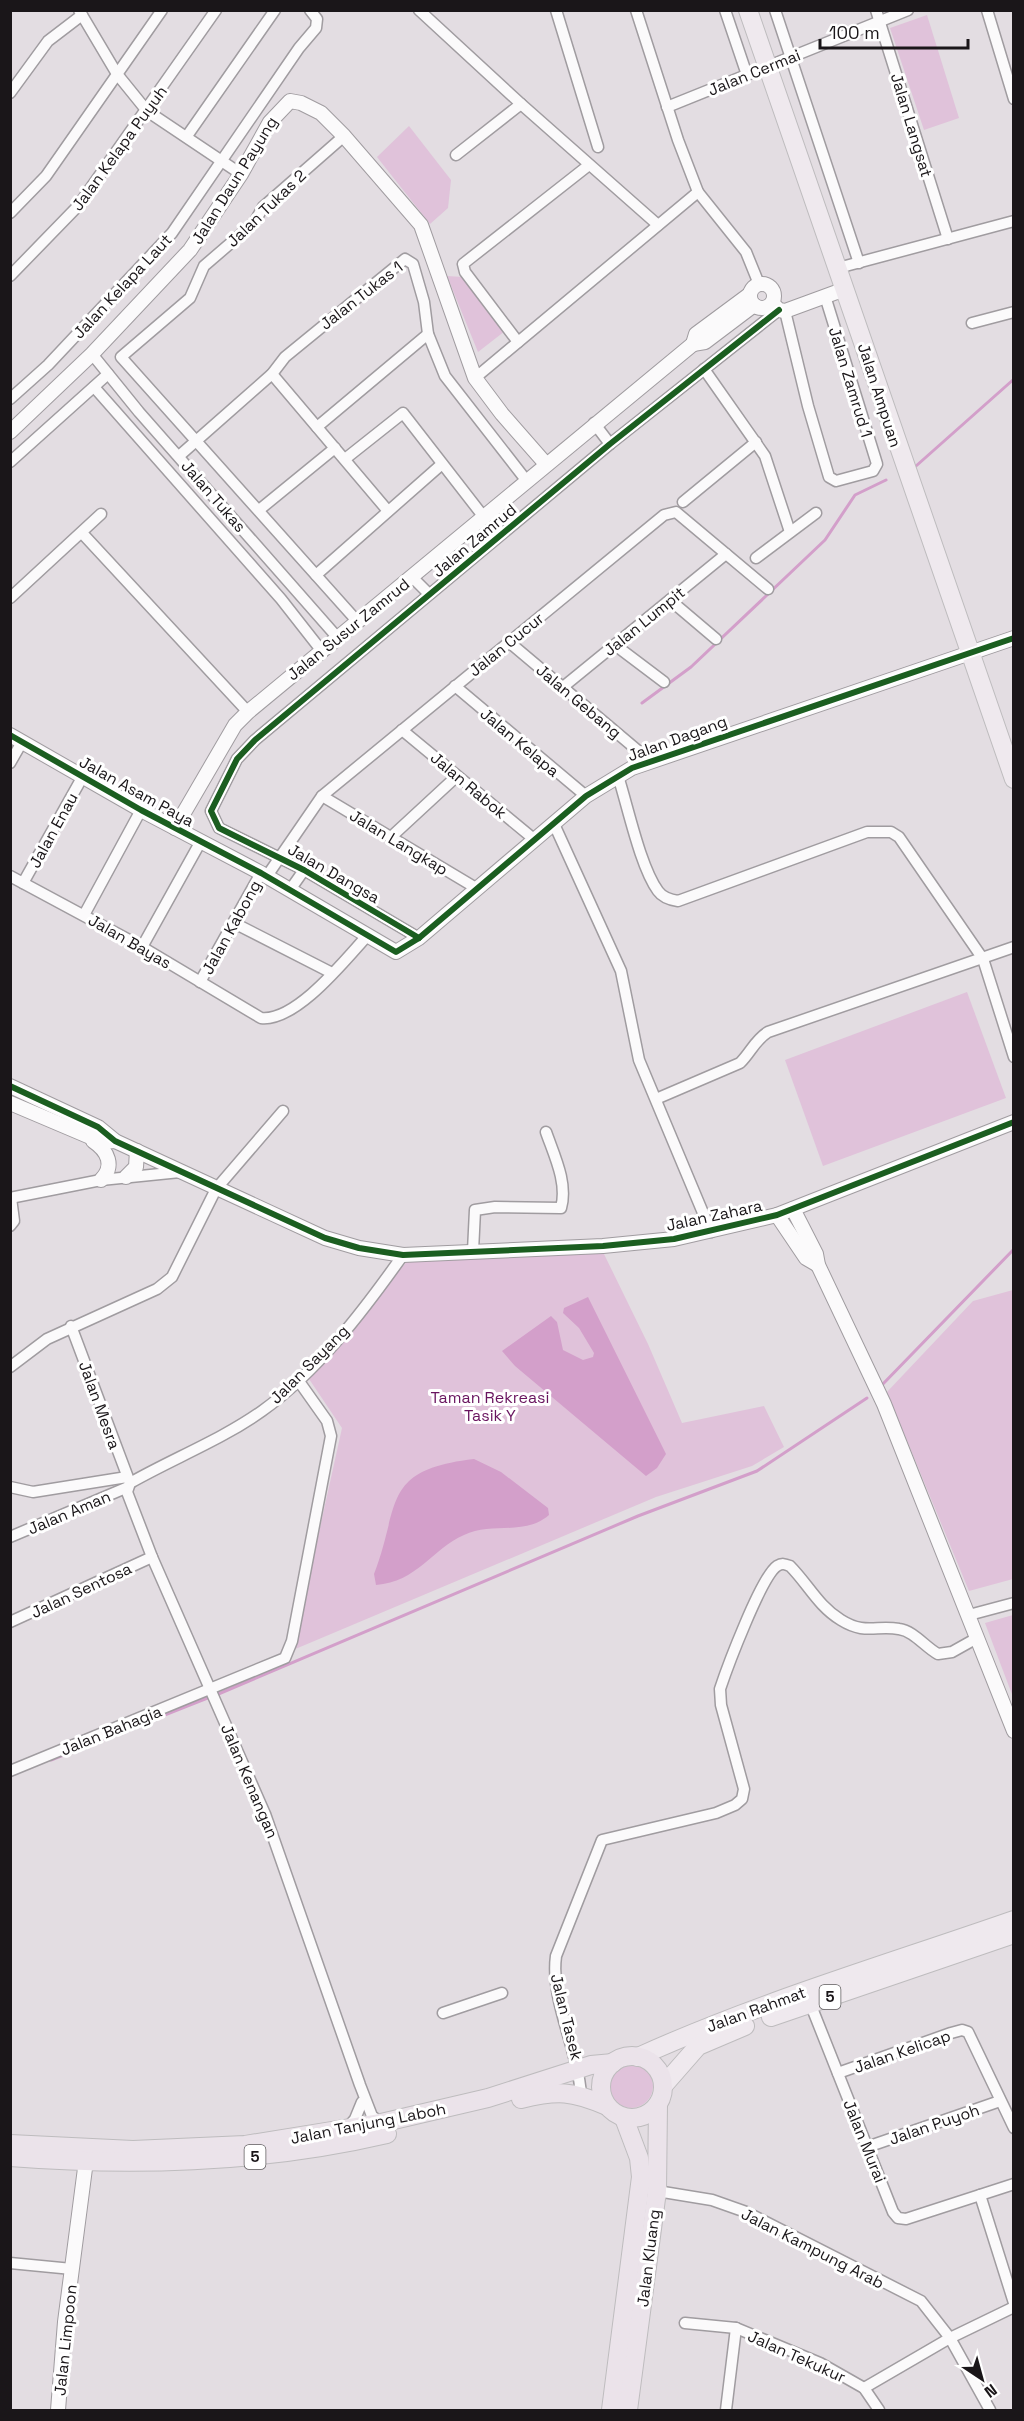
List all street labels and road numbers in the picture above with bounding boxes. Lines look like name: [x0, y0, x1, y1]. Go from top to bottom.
street label: Jalan Cermai: [705, 44, 804, 101]
street label: Jalan Langsat: [886, 71, 937, 180]
street label: Jalan Kelapa Puyuh: [67, 82, 172, 215]
street label: Jalan Daun Payung: [187, 112, 282, 248]
street label: Jalan Tukas 2: [222, 165, 311, 252]
street label: Jalan Kelapa Laut: [68, 229, 176, 343]
street label: Jalan Tukas 1: [316, 256, 407, 334]
street label: Jalan Zamrud 1: [824, 324, 877, 440]
street label: Jalan Ampuan: [853, 341, 906, 450]
street label: Jalan Tukas: [177, 456, 251, 537]
street label: Jalan Zamrud: [428, 499, 521, 582]
street label: Jalan Susur Zamrud: [283, 574, 414, 685]
street label: Jalan Lumpit: [599, 582, 689, 661]
street label: Jalan Cucur: [464, 608, 548, 681]
street label: Jalan Gebang: [532, 660, 626, 743]
street label: Jalan Kelapa: [476, 703, 564, 782]
street label: Jalan Dagang: [624, 711, 730, 766]
street label: Jalan Rabok: [426, 747, 512, 824]
street label: Jalan Asam Paya: [76, 751, 198, 832]
street label: Jalan Enau: [24, 789, 83, 872]
street label: Jalan Langkap: [346, 805, 452, 880]
street label: Jalan Dangsa: [284, 839, 384, 908]
street label: Jalan Kabong: [197, 876, 266, 978]
street label: Jalan Bayas: [85, 909, 175, 974]
street label: Jalan Zahara: [664, 1195, 764, 1236]
street label: Jalan Sayang: [265, 1320, 353, 1408]
street label: Jalan Mesra: [74, 1358, 125, 1452]
street label: Jalan Aman: [25, 1486, 114, 1539]
street label: Jalan Sentosa: [28, 1558, 135, 1623]
street label: Jalan Bahagia: [58, 1701, 165, 1760]
street label: Jalan Kenangan: [216, 1721, 283, 1842]
street label: Jalan Tasek: [546, 1972, 588, 2063]
street label: Jalan Rahmat: [704, 1982, 809, 2037]
road number: 5: [820, 1985, 840, 2009]
street label: Jalan Kelicap: [851, 2025, 953, 2078]
street label: Jalan Murai: [838, 2097, 891, 2186]
street label: Jalan Tanjung Laboh: [289, 2098, 448, 2149]
street label: Jalan Puyoh: [886, 2099, 982, 2150]
road number: 5: [244, 2145, 266, 2169]
street label: Jalan Kampung Arab: [738, 2203, 888, 2294]
street label: Jalan Kluang: [632, 2208, 665, 2308]
street label: Jalan Limpoon: [49, 2283, 82, 2397]
street label: Jalan Tekukur: [745, 2326, 849, 2387]

